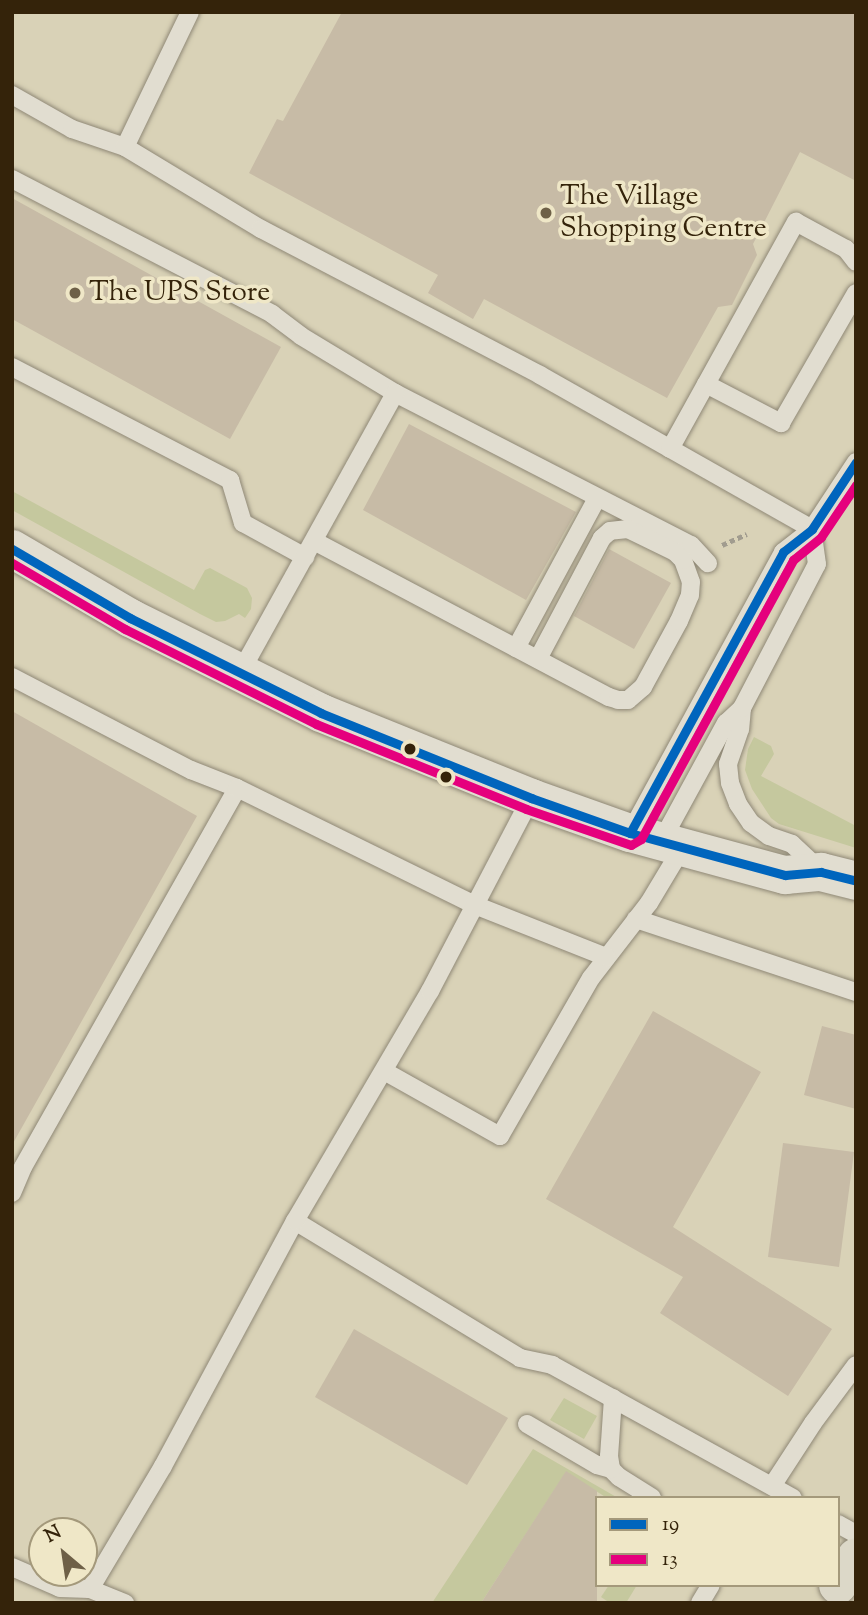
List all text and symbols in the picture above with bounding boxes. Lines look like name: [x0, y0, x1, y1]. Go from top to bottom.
place label: The Village Shopping Centre: [560, 180, 767, 246]
marker: The Village Shopping Centre: [538, 205, 554, 221]
place label: The UPS Store: [89, 276, 270, 310]
marker: The UPS Store: [67, 285, 83, 301]
unlabelled marker: [403, 742, 417, 756]
unlabelled marker: [439, 770, 453, 784]
legend: [595, 1496, 840, 1587]
text: 19: [662, 1510, 679, 1540]
north arrow: [28, 1517, 98, 1587]
text: N: [40, 1519, 67, 1550]
text: 13: [662, 1545, 678, 1575]

